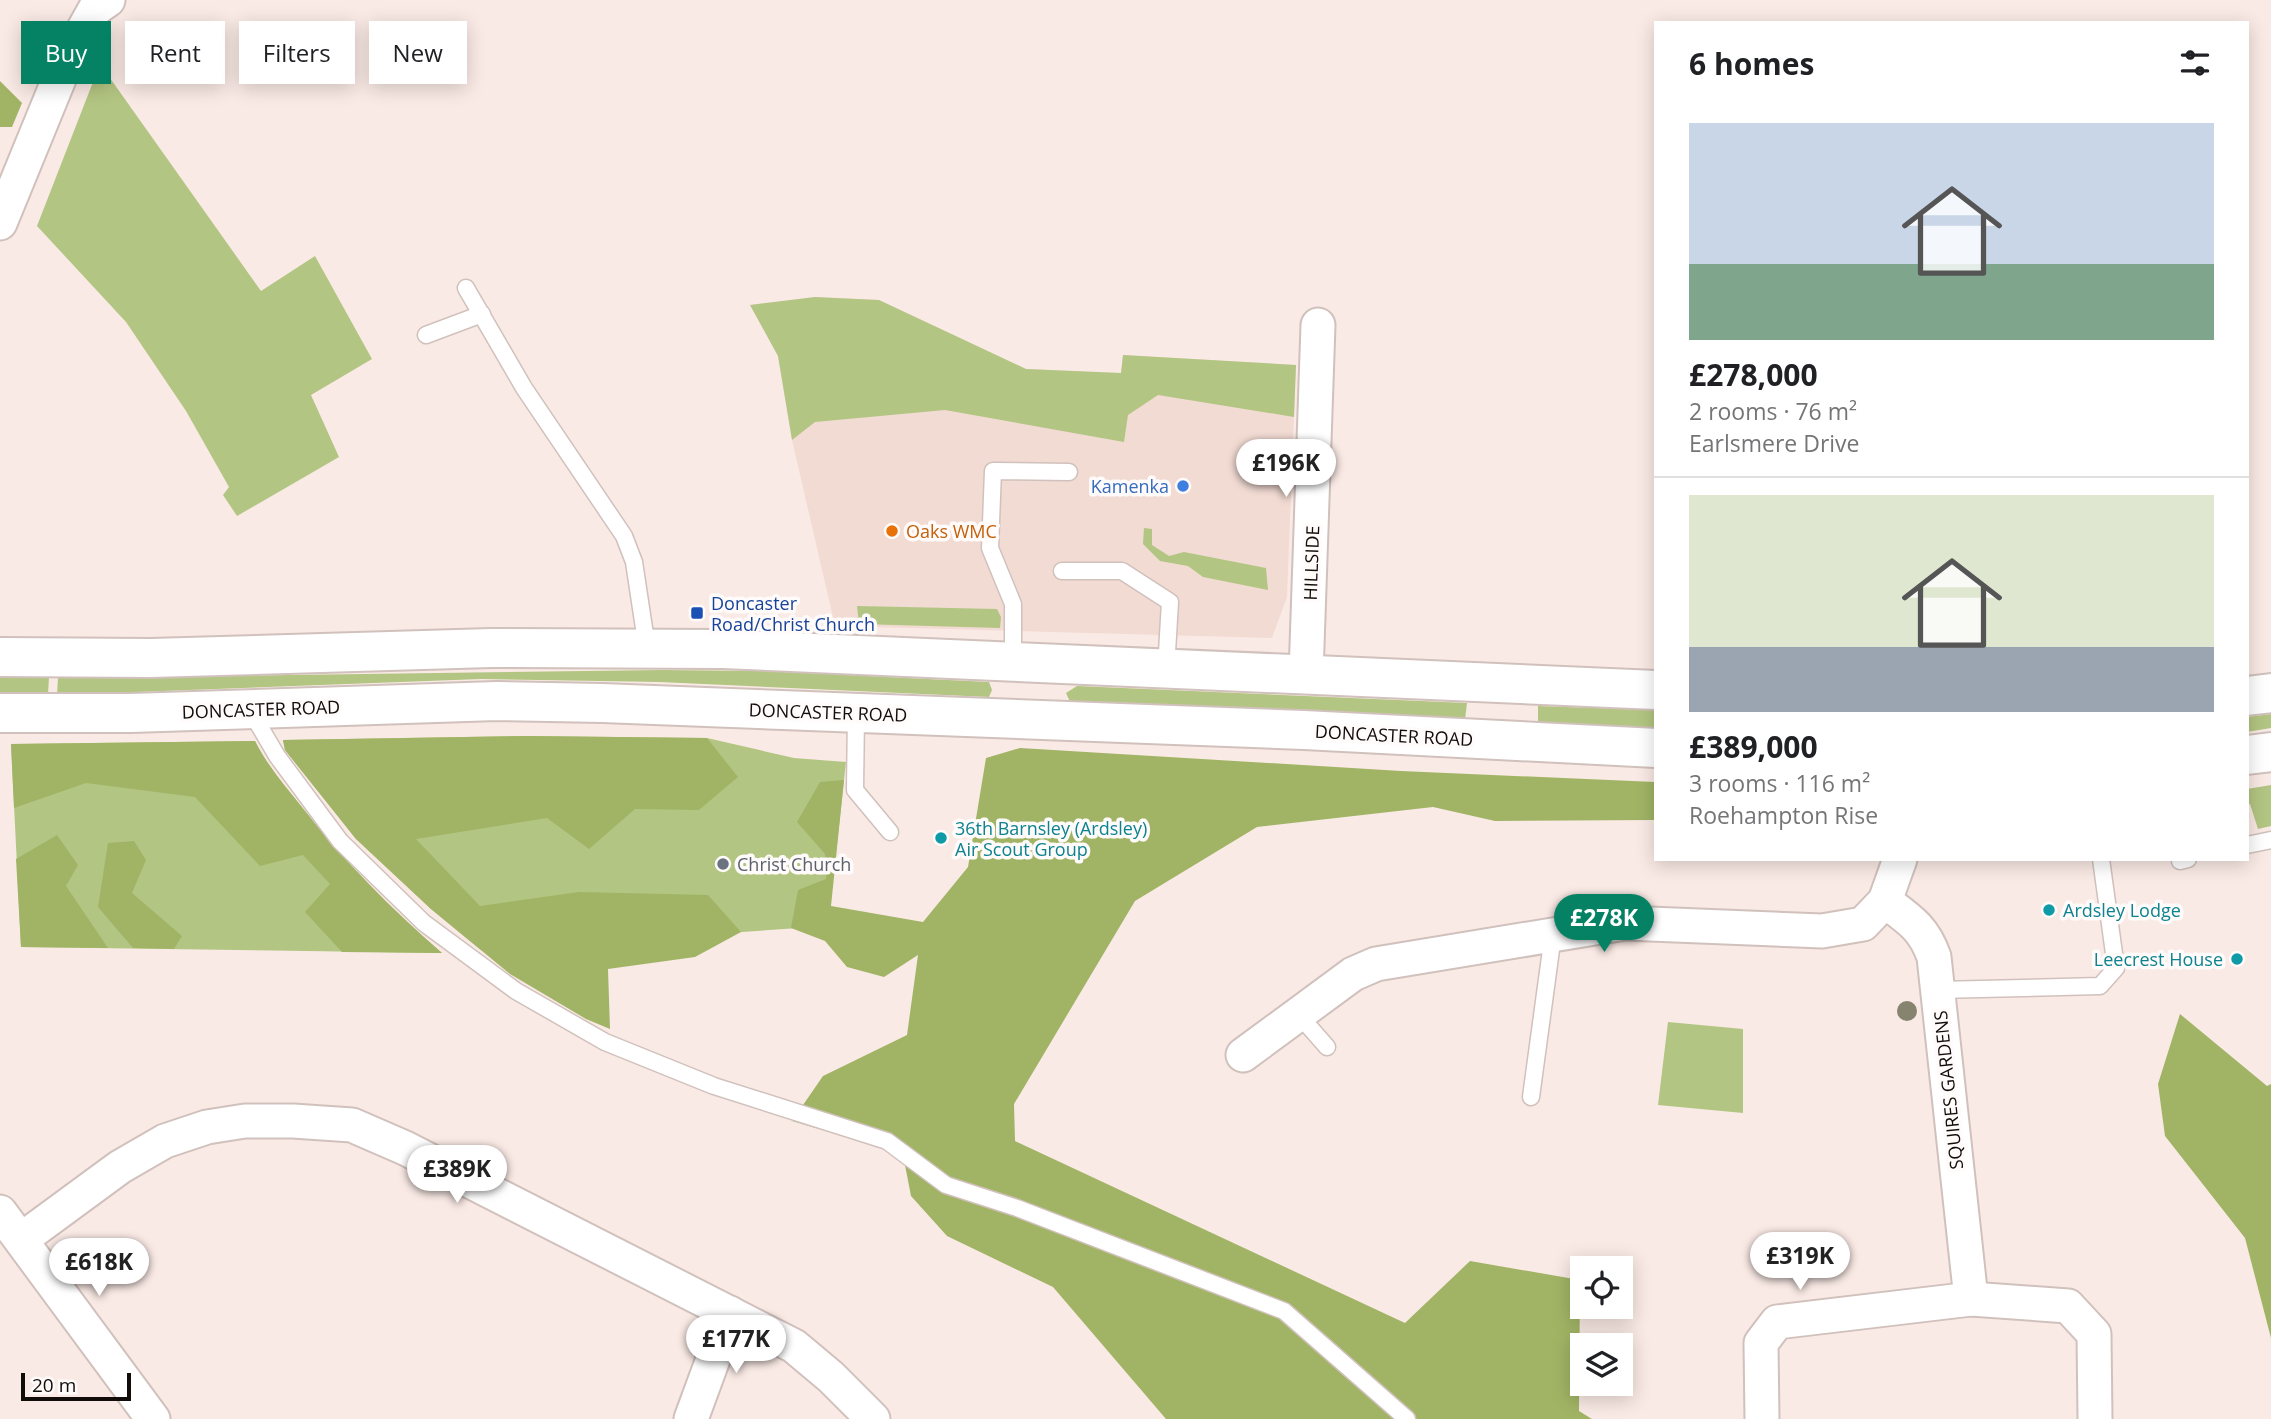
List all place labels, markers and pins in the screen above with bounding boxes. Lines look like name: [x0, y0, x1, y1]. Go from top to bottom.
pin: £196K: [1237, 440, 1335, 499]
place label: Kamenka: [1091, 474, 1169, 498]
marker: Kamenka: [1175, 478, 1191, 494]
place label: Oaks WMC: [906, 519, 997, 543]
marker: Oaks WMC: [884, 523, 900, 539]
place label: Doncaster Road/Christ Church: [711, 591, 875, 636]
marker: Doncaster Road/Christ Church: [689, 605, 705, 621]
place label: 36th Barnsley (Ardsley) Air Scout Group: [955, 816, 1147, 861]
marker: 36th Barnsley (Ardsley) Air Scout Group: [933, 830, 949, 846]
place label: Christ Church: [737, 852, 851, 876]
marker: Christ Church: [715, 856, 731, 872]
pin: £278K: [1555, 894, 1653, 954]
place label: Ardsley Lodge: [2063, 898, 2181, 922]
marker: Ardsley Lodge: [2041, 902, 2057, 918]
place label: Leecrest House: [2094, 947, 2223, 971]
marker: Leecrest House: [2229, 951, 2245, 967]
pin: £389K: [408, 1146, 506, 1205]
pin: £319K: [1751, 1232, 1849, 1292]
pin: £618K: [50, 1238, 148, 1298]
pin: £177K: [687, 1316, 785, 1375]

